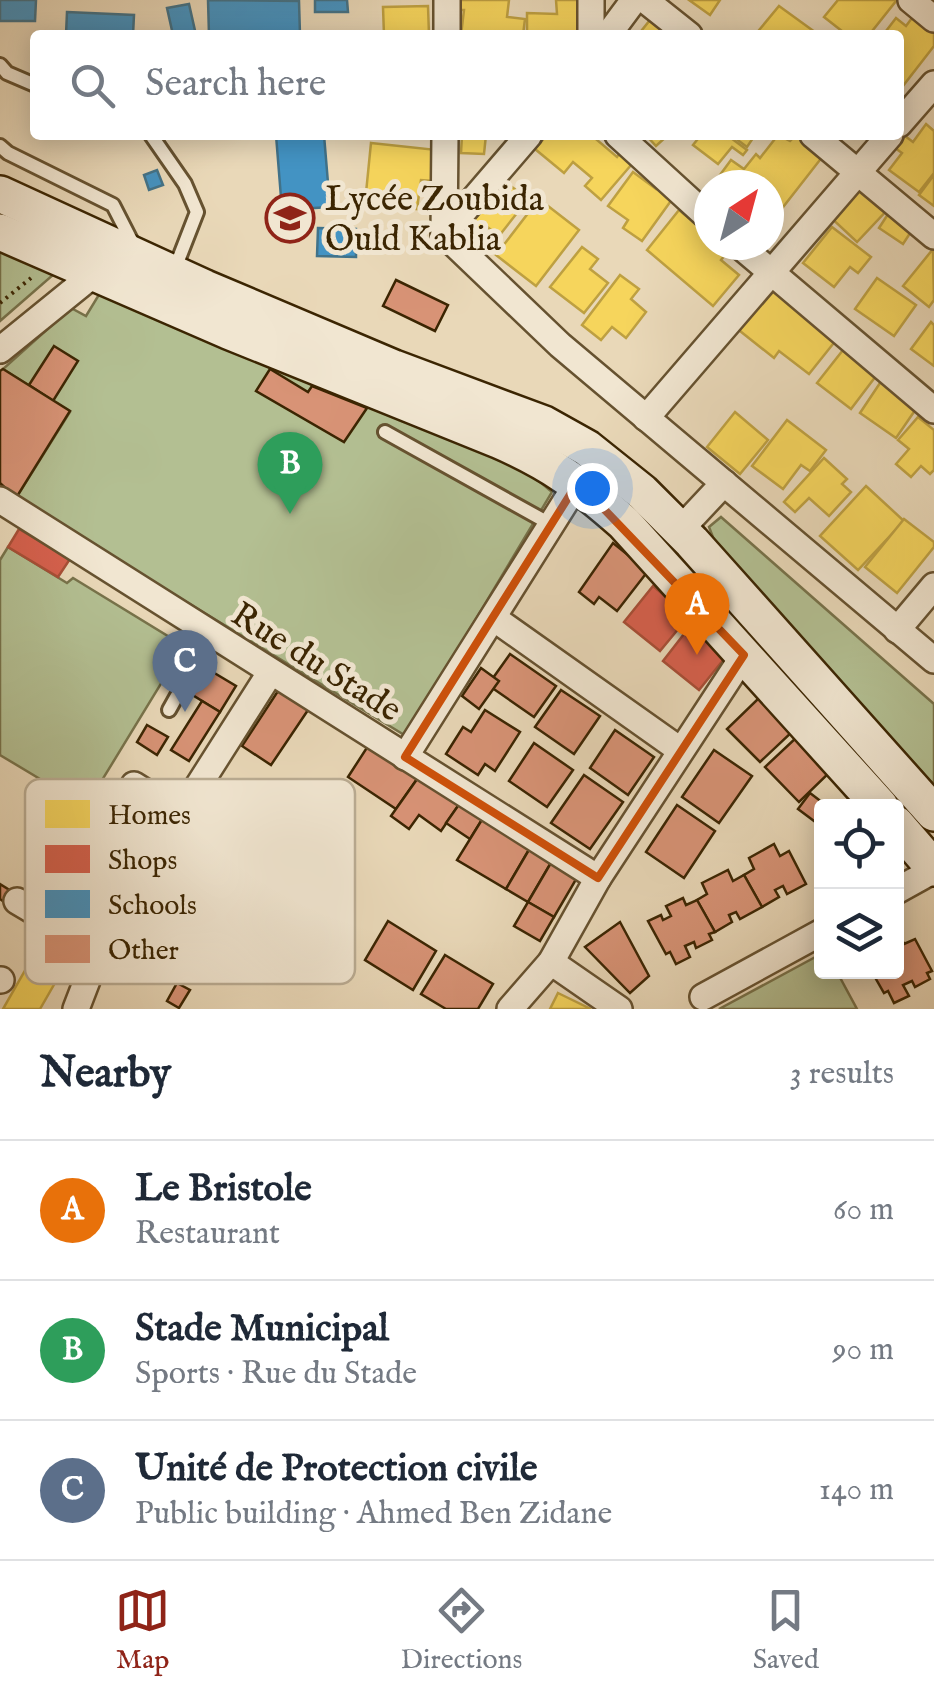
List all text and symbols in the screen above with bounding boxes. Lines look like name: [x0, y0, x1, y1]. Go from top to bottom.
search box: [30, 30, 904, 140]
icon: search: [65, 58, 120, 113]
text: Search here: [145, 61, 326, 109]
north arrow: [694, 170, 784, 260]
place label: Lycée Zoubida Ould Kablia: [325, 178, 545, 263]
school or university icon: Lycée Zoubida Ould Kablia: [264, 192, 316, 244]
pin: B: [258, 432, 322, 514]
your location: [567, 463, 618, 514]
pin: A: [664, 572, 730, 655]
street label: Rue du Stade: [222, 593, 409, 733]
pin: C: [152, 630, 218, 712]
legend: [25, 779, 355, 984]
text: Homes: [108, 799, 191, 834]
map controls: [814, 799, 904, 979]
button: locate: [814, 799, 904, 889]
text: Shops: [108, 844, 177, 879]
text: Schools: [108, 889, 197, 924]
button: layers: [814, 889, 904, 979]
text: Other: [108, 934, 179, 969]
text: Nearby: [40, 1048, 171, 1101]
text: 3 results: [790, 1054, 894, 1095]
text: Le Bristole: [135, 1166, 312, 1214]
text: A: [62, 1190, 83, 1231]
text: 60 m: [833, 1190, 894, 1231]
text: Restaurant: [135, 1214, 280, 1255]
text: Stade Municipal: [135, 1306, 389, 1354]
text: B: [62, 1330, 83, 1371]
text: 90 m: [833, 1330, 894, 1371]
text: Sports · Rue du Stade: [135, 1354, 417, 1395]
text: Unité de Protection civile: [135, 1446, 537, 1494]
text: C: [61, 1470, 84, 1511]
text: 140 m: [819, 1470, 894, 1511]
text: Public building · Ahmed Ben Zidane: [135, 1494, 612, 1535]
tab: Map: [115, 1583, 170, 1678]
tab: Directions: [400, 1583, 522, 1678]
tab: Saved: [753, 1583, 819, 1678]

